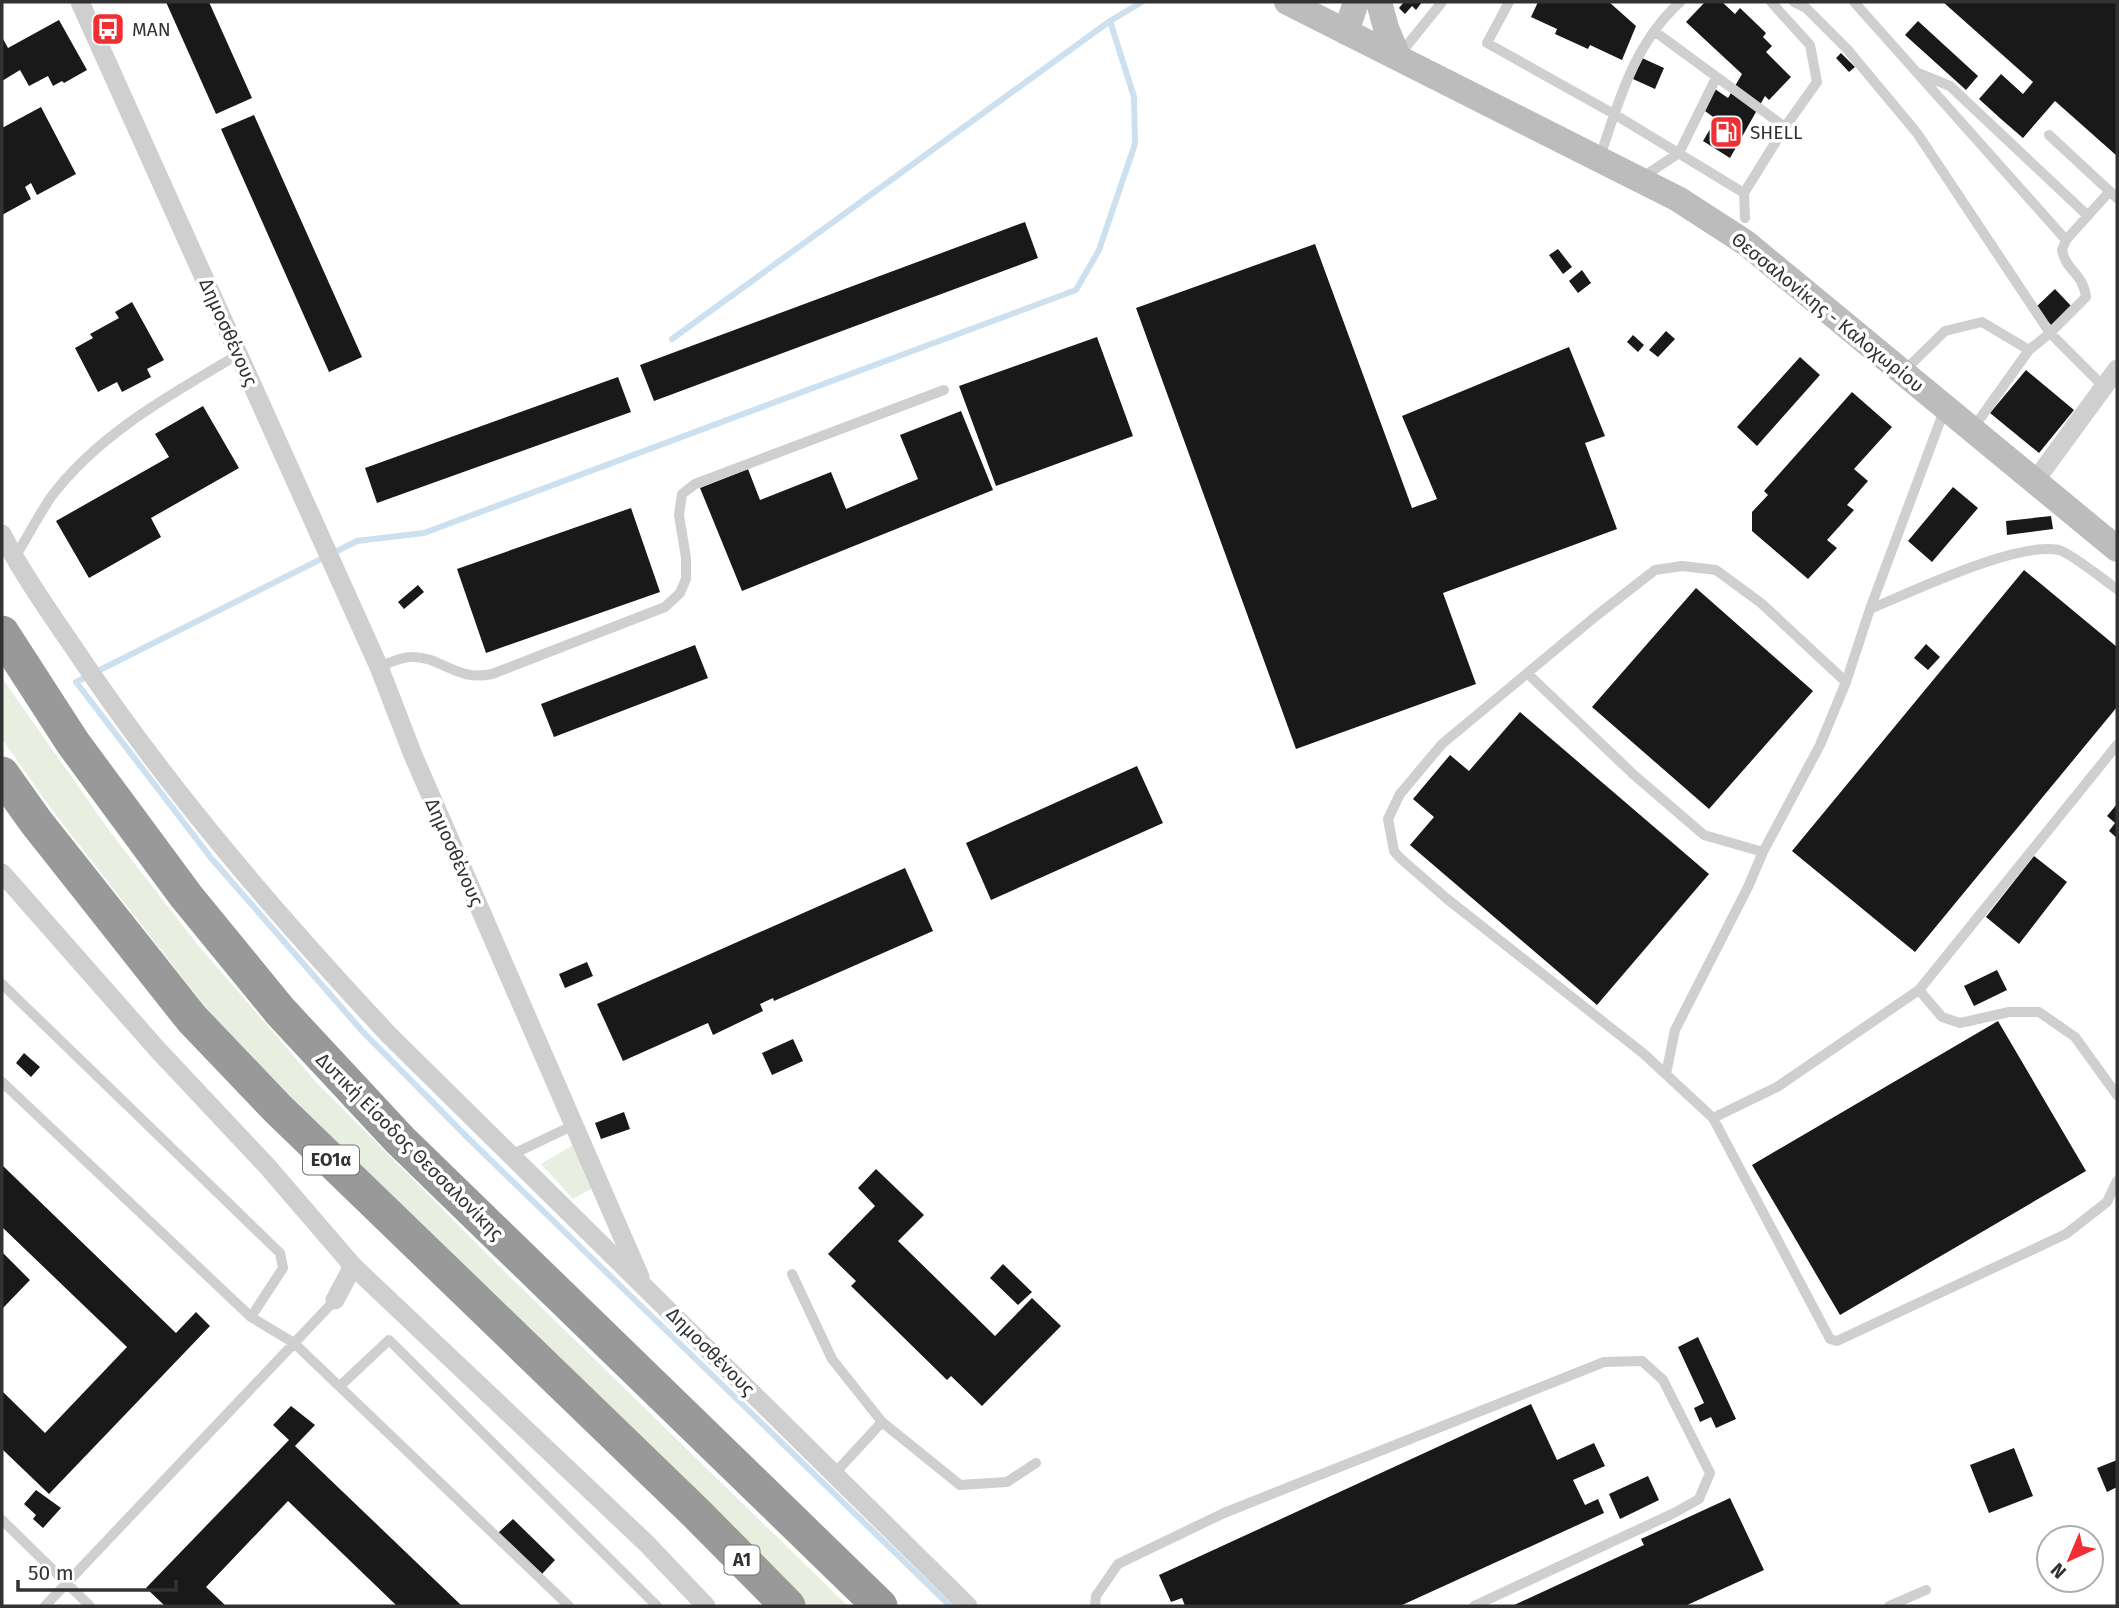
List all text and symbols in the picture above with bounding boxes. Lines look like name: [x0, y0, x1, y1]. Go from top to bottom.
bus stop icon: ΜΑΝ: [89, 10, 127, 48]
place label: ΜΑΝ: [132, 18, 171, 41]
fuel station icon: SHELL: [1707, 113, 1745, 151]
place label: SHELL: [1750, 121, 1803, 144]
street label: Θεσσαλονίκης - Καλοχωρίου: [1727, 228, 1929, 397]
street label: Δημοσθένους: [195, 275, 263, 390]
street label: Δημοσθένους: [421, 795, 489, 910]
street label: Δυτική Είσοδος Θεσσαλονίκης: [311, 1048, 508, 1245]
road number: ΕΟ1α: [303, 1146, 359, 1175]
street label: Δημοσθένους: [662, 1302, 760, 1400]
north arrow: [2035, 1524, 2105, 1594]
road number: Α1: [724, 1546, 760, 1574]
scale bar: [18, 1548, 175, 1592]
text: N: [2046, 1558, 2071, 1584]
text: 50 m: [28, 1560, 74, 1586]

